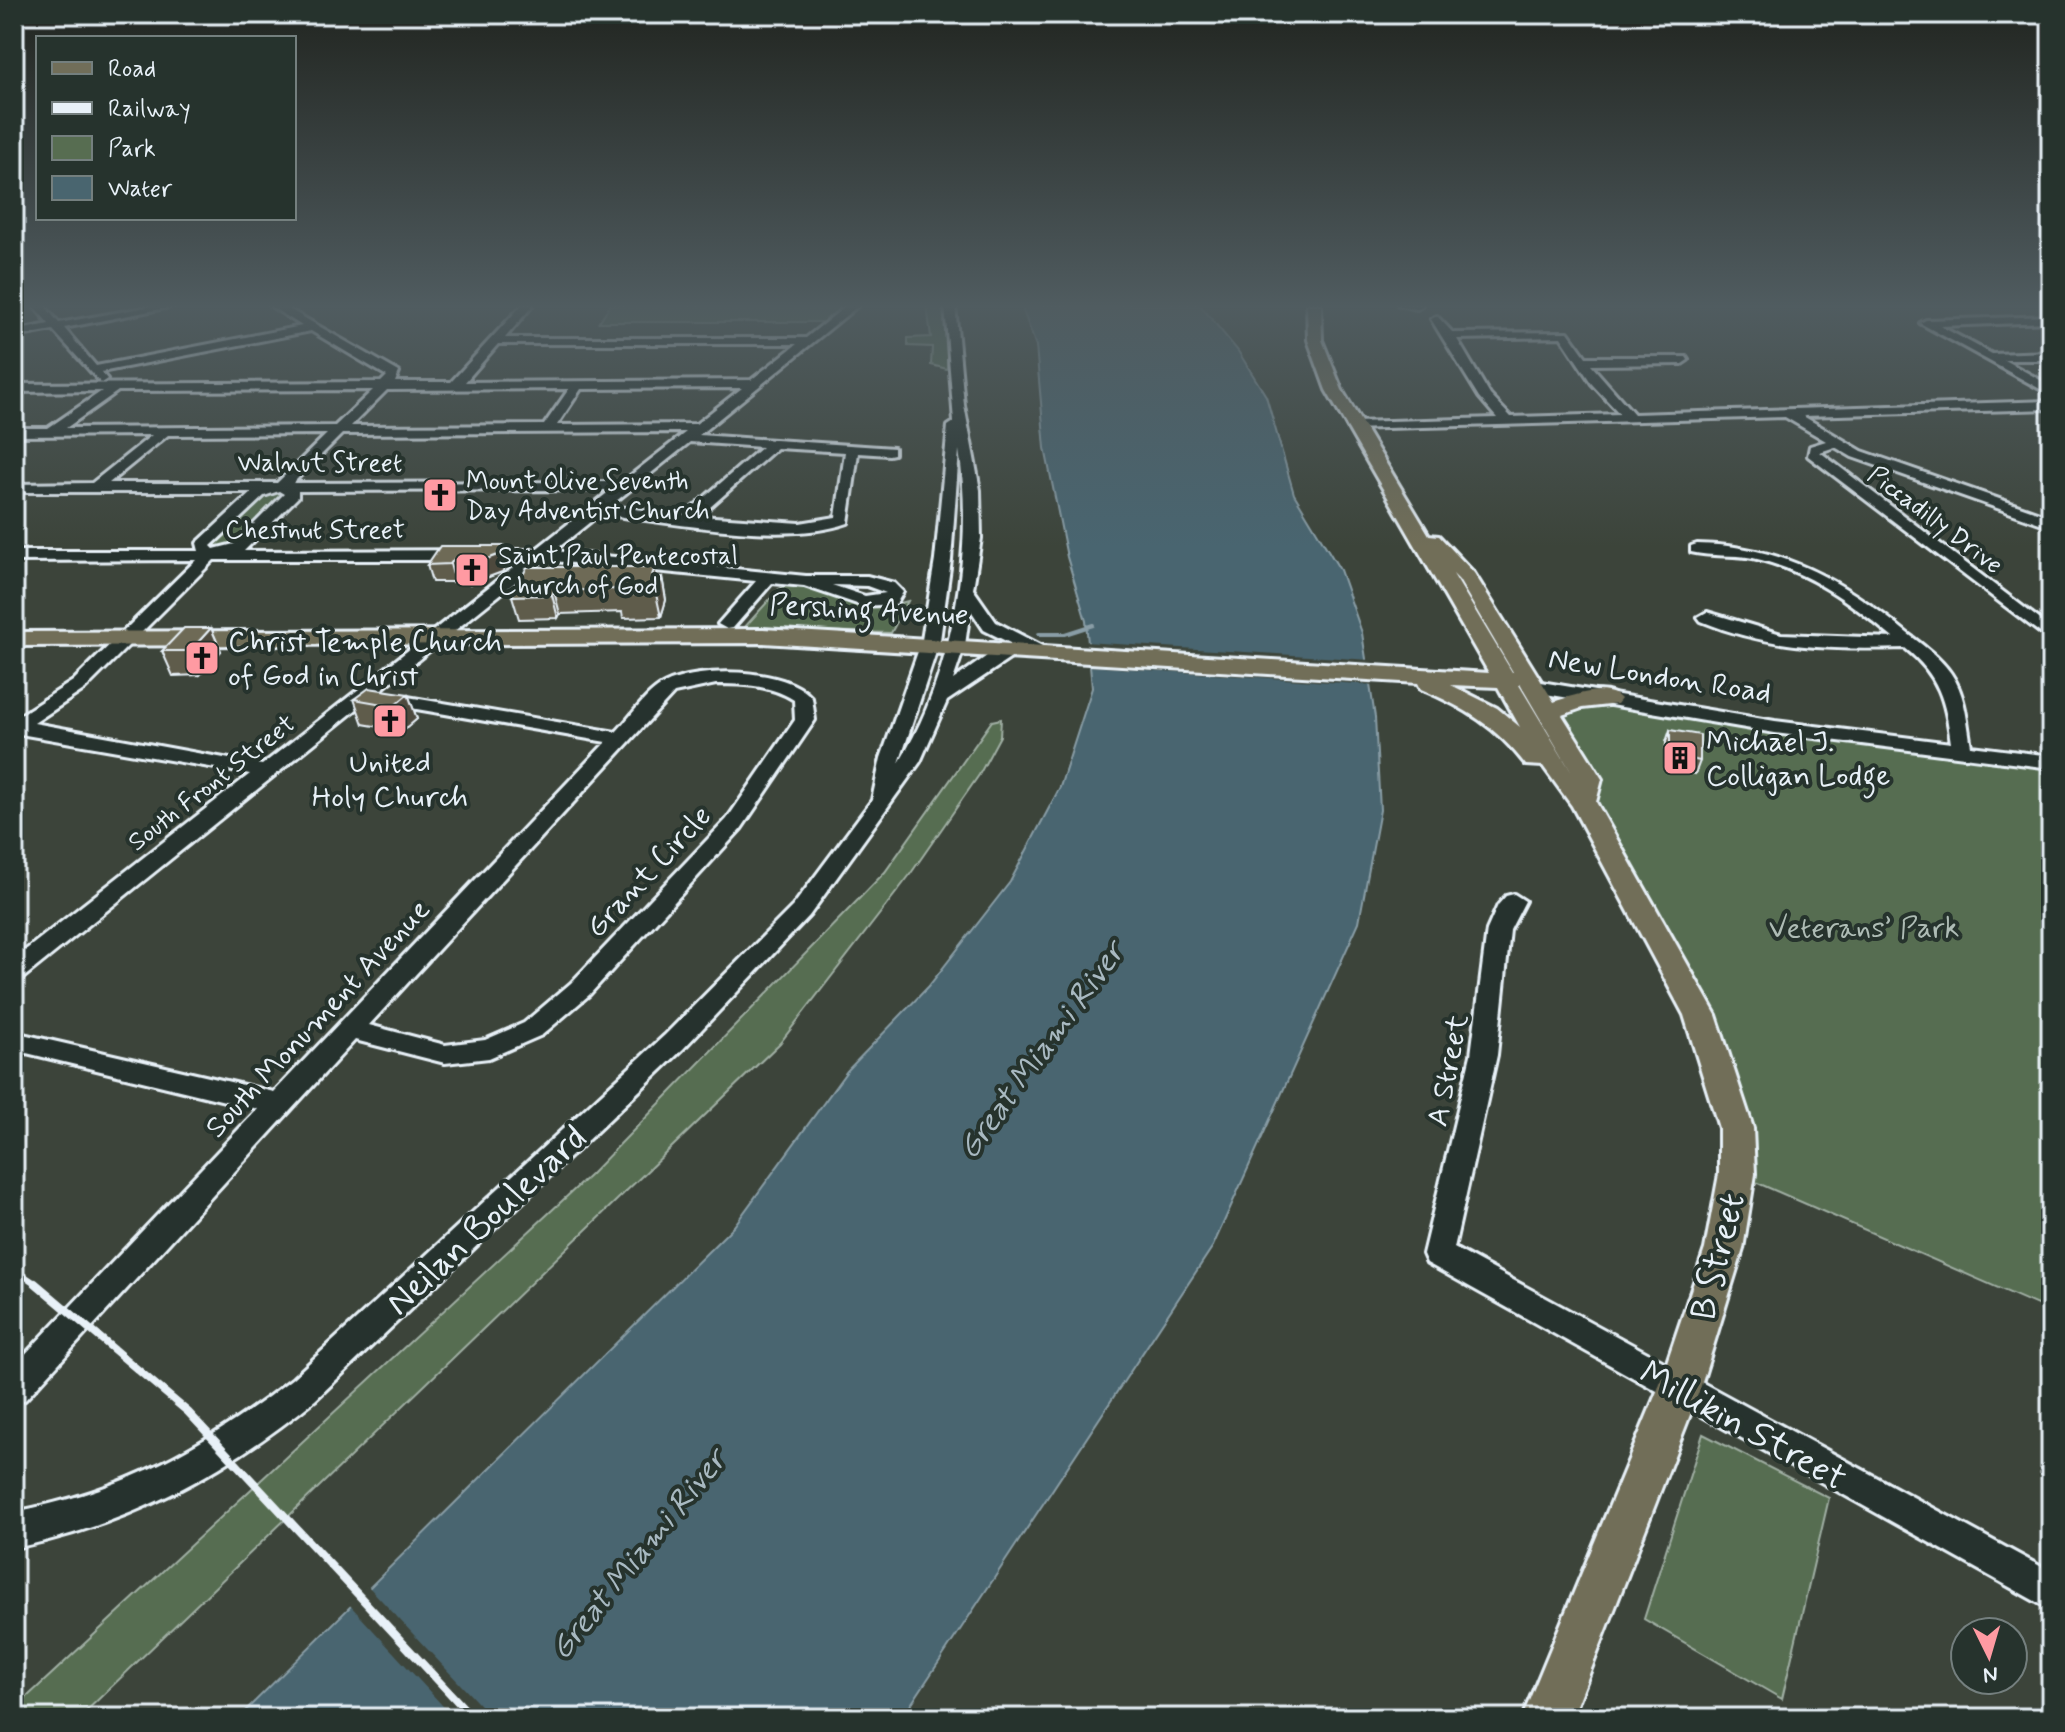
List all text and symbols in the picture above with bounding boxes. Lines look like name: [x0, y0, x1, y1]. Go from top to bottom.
legend: [36, 36, 296, 220]
text: Road: [108, 54, 156, 85]
text: Railway: [108, 94, 191, 125]
text: Park: [108, 134, 156, 165]
text: Water: [108, 174, 173, 205]
street label: Walnut Street: [238, 447, 402, 481]
street label: Piccadilly Drive: [1860, 459, 2009, 583]
place label: Mount Olive Seventh Day Adventist Church: [466, 465, 710, 529]
church icon: Mount Olive Seventh Day Adventist Church: [421, 476, 459, 514]
street label: Chestnut Street: [225, 514, 405, 548]
place label: Saint Paul Pentecostal Church of God: [498, 540, 738, 604]
church icon: Saint Paul Pentecostal Church of God: [453, 551, 491, 589]
street label: Pershing Avenue: [768, 586, 970, 638]
place label: Christ Temple Church of God in Christ: [228, 623, 502, 696]
church icon: Christ Temple Church of God in Christ: [183, 639, 221, 677]
street label: New London Road: [1545, 640, 1774, 713]
church icon: United Holy Church: [371, 702, 409, 740]
street label: South Front Street: [122, 707, 303, 860]
place label: Michael J. Colligan Lodge: [1706, 723, 1890, 799]
building icon: Michael J. Colligan Lodge: [1661, 739, 1699, 777]
place label: United Holy Church: [312, 744, 468, 817]
street label: Grant Circle: [578, 797, 721, 947]
street label: South Monument Avenue: [197, 891, 439, 1147]
park label: Veterans’ Park: [1769, 909, 1960, 948]
water label: Great Miami River: [949, 930, 1137, 1168]
street label: A Street: [1418, 1010, 1479, 1130]
street label: Neilan Boulevard: [377, 1116, 598, 1327]
street label: B Street: [1681, 1188, 1758, 1325]
street label: Millikin Street: [1630, 1351, 1854, 1503]
water label: Great Miami River: [541, 1438, 739, 1669]
north arrow: [1949, 1616, 2029, 1696]
text: N: [1982, 1659, 1999, 1689]

